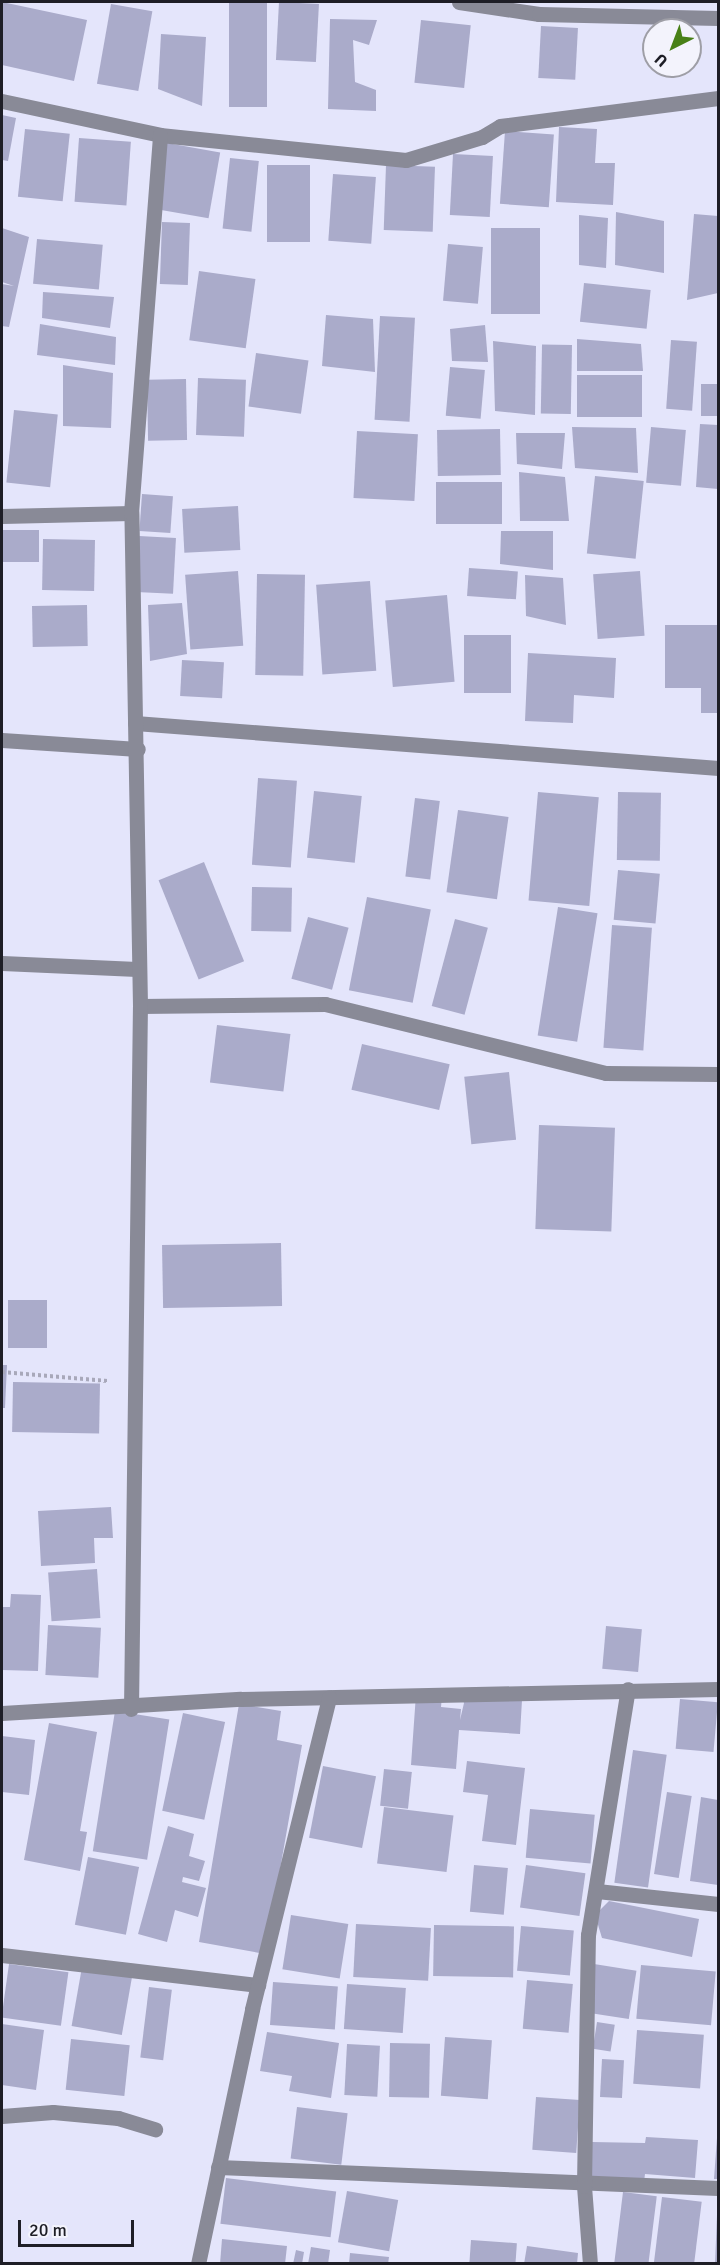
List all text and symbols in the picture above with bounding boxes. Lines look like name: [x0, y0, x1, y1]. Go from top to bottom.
north arrow: [642, 18, 702, 78]
text: U: [651, 49, 672, 71]
scale bar: [21, 2208, 136, 2246]
text: 20 m: [29, 2219, 67, 2241]

